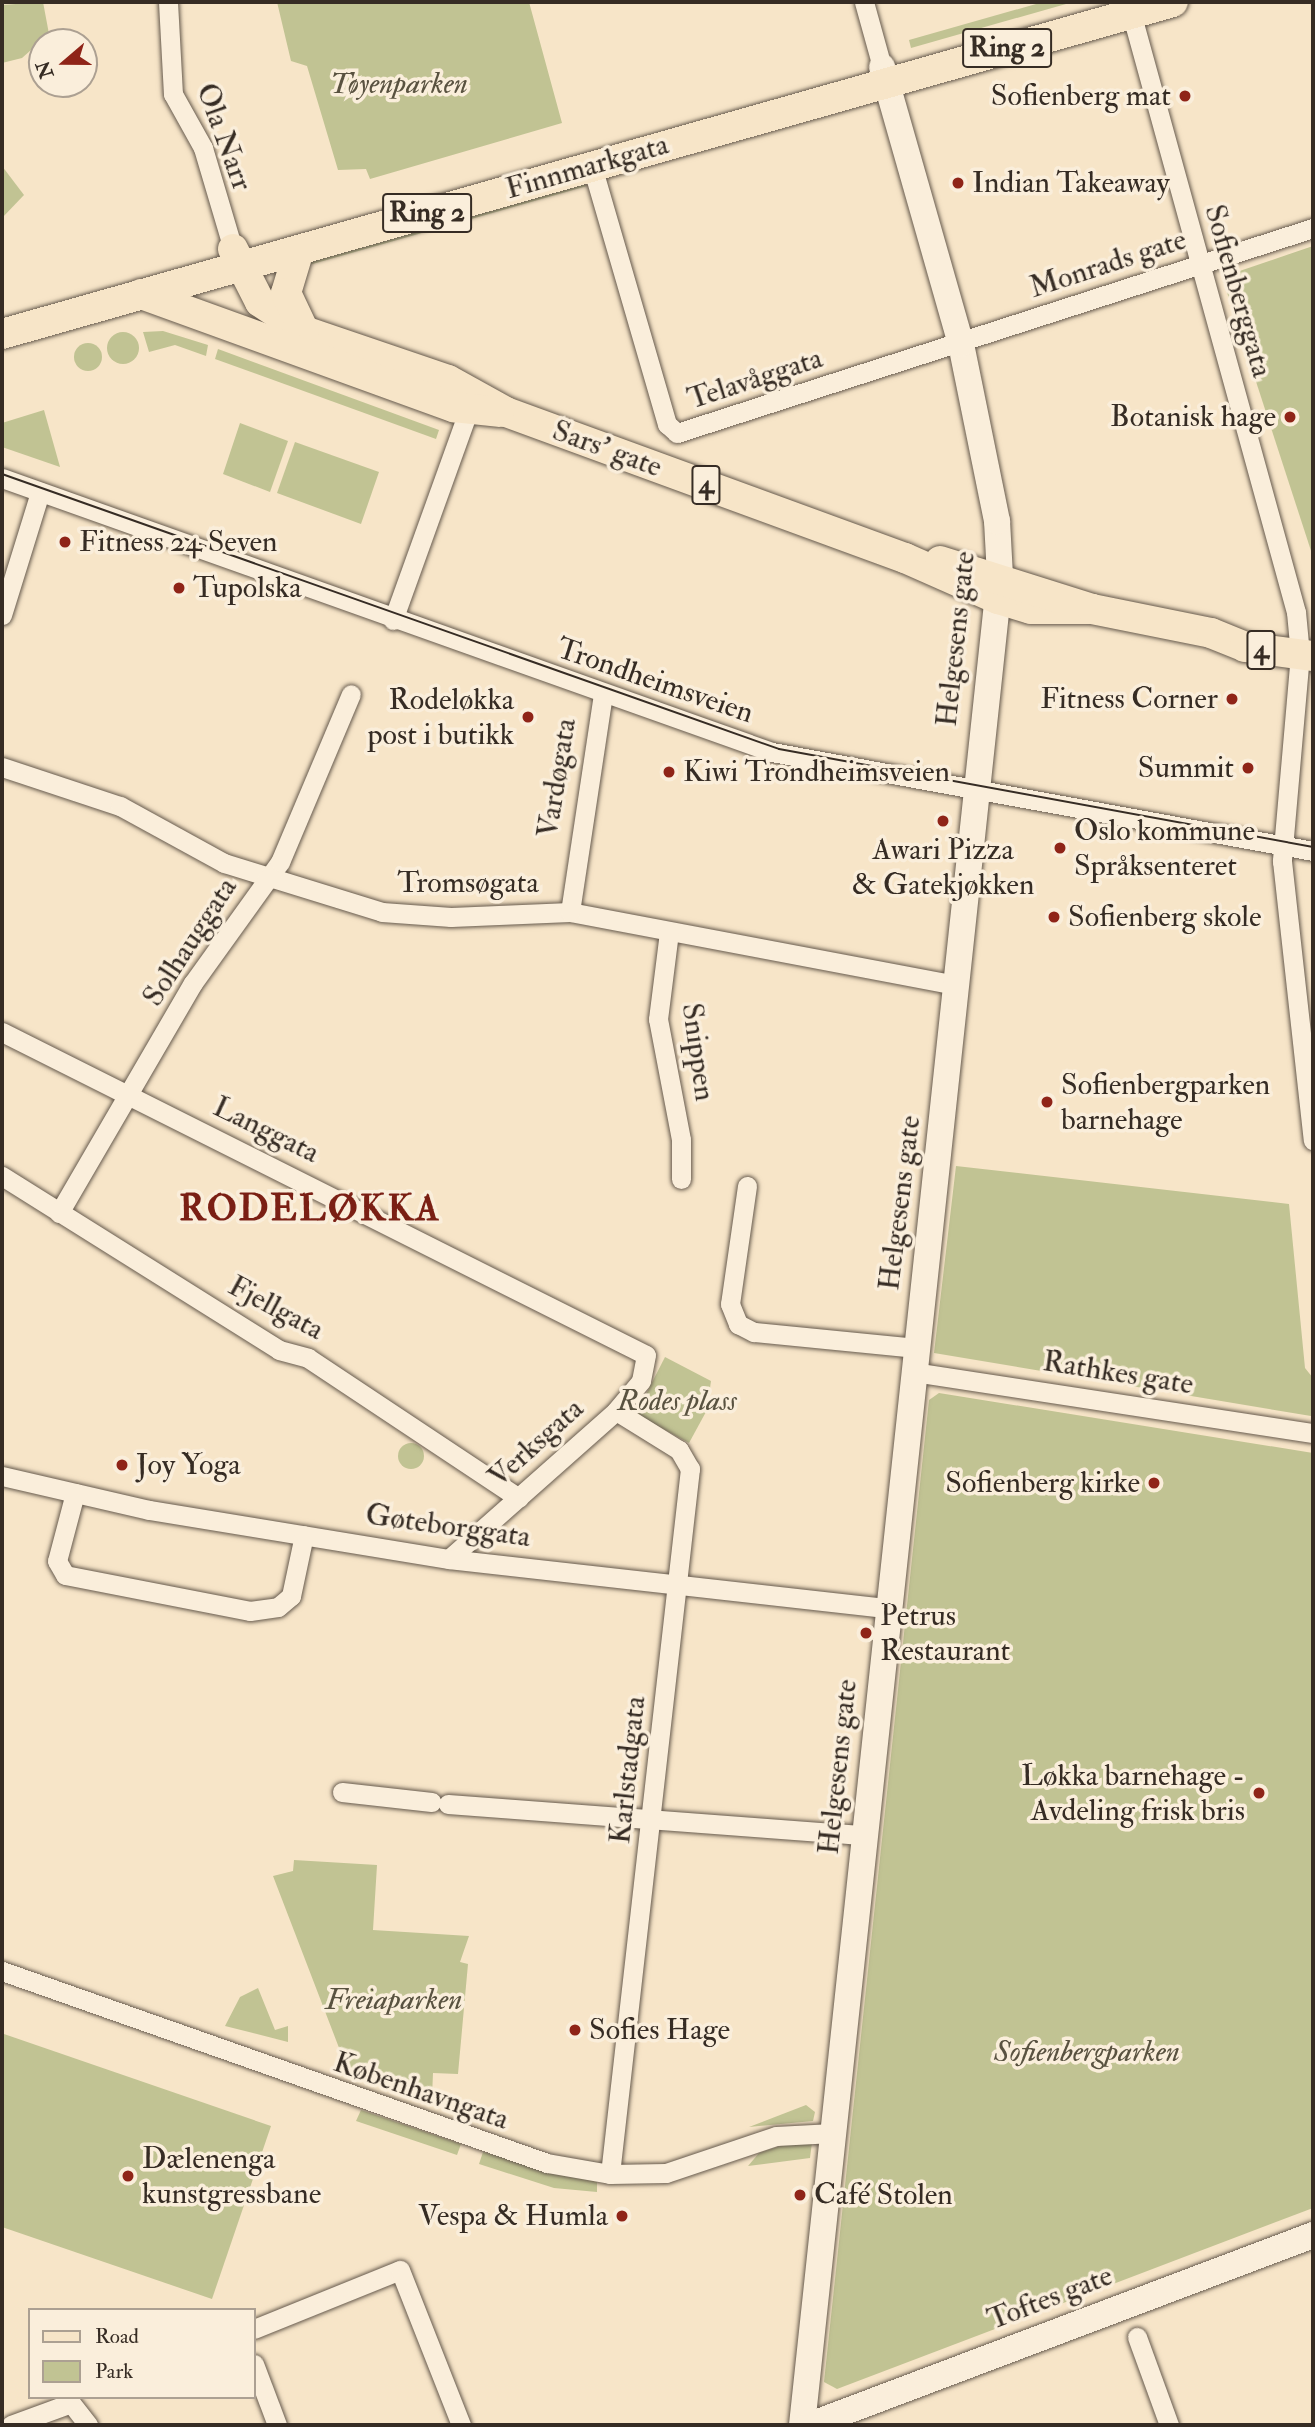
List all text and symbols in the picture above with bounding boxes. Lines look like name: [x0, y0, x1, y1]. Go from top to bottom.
road number: Ring 2: [962, 23, 1052, 72]
north arrow: [28, 28, 98, 98]
text: N: [31, 57, 59, 82]
park label: Tøyenparken: [330, 66, 468, 102]
street label: Ola Narr: [188, 78, 260, 196]
place label: Sofienberg mat: [991, 78, 1171, 114]
marker: Sofienberg mat: [1177, 88, 1193, 104]
street label: Finnmarkgata: [502, 127, 672, 207]
place label: Indian Takeaway: [972, 165, 1170, 201]
marker: Indian Takeaway: [950, 175, 966, 191]
road number: Ring 2: [382, 188, 472, 238]
street label: Sofienberggata: [1196, 201, 1280, 381]
street label: Monrads gate: [1025, 222, 1191, 306]
street label: Telavåggata: [683, 340, 827, 418]
place label: Botanisk hage: [1110, 399, 1276, 435]
marker: Botanisk hage: [1282, 409, 1298, 425]
street label: Sars' gate: [547, 413, 667, 485]
road number: 4: [690, 461, 722, 510]
place label: Fitness 24 Seven: [79, 524, 278, 560]
marker: Fitness 24 Seven: [57, 534, 73, 550]
street label: Helgesens gate: [929, 550, 983, 728]
place label: Tupolska: [193, 570, 302, 606]
marker: Tupolska: [171, 580, 187, 596]
road number: 4: [1245, 626, 1277, 674]
street label: Trondheimsveien: [552, 631, 758, 731]
place label: Fitness Corner: [1040, 681, 1218, 717]
place label: Rodeløkka post i butikk: [367, 682, 514, 752]
marker: Fitness Corner: [1224, 691, 1240, 707]
marker: Rodeløkka post i butikk: [520, 709, 536, 725]
street label: Vardøgata: [530, 716, 584, 840]
place label: Summit: [1138, 750, 1234, 786]
place label: Kiwi Trondheimsveien: [683, 754, 950, 790]
marker: Summit: [1240, 760, 1256, 776]
marker: Kiwi Trondheimsveien: [661, 764, 677, 780]
marker: Awari Pizza & Gatekjøkken: [935, 813, 951, 829]
place label: Oslo kommune Språksenteret: [1074, 813, 1255, 884]
place label: Awari Pizza & Gatekjøkken: [852, 832, 1034, 902]
marker: Oslo kommune Språksenteret: [1052, 840, 1068, 856]
street label: Tromsøgata: [397, 865, 539, 901]
street label: Solhauggata: [135, 871, 245, 1013]
place label: Sofienberg skole: [1068, 899, 1261, 935]
marker: Sofienberg skole: [1046, 909, 1062, 925]
street label: Snippen: [673, 1001, 723, 1103]
place label: Sofienbergparken barnehage: [1061, 1067, 1270, 1138]
street label: Langgata: [207, 1089, 325, 1171]
marker: Sofienbergparken barnehage: [1039, 1094, 1055, 1110]
street label: Helgesens gate: [871, 1113, 929, 1293]
district label: RODELØKKA: [180, 1187, 440, 1231]
street label: Fjellgata: [222, 1268, 330, 1348]
street label: Rathkes gate: [1040, 1343, 1196, 1403]
park label: Rodes plass: [617, 1383, 737, 1419]
street label: Verksgata: [481, 1391, 591, 1495]
place label: Joy Yoga: [136, 1447, 241, 1483]
marker: Joy Yoga: [114, 1457, 130, 1473]
place label: Sofienberg kirke: [945, 1465, 1140, 1501]
marker: Sofienberg kirke: [1146, 1475, 1162, 1491]
street label: Gøteborggata: [363, 1497, 533, 1555]
place label: Petrus Restaurant: [880, 1598, 1010, 1668]
marker: Petrus Restaurant: [858, 1625, 874, 1641]
street label: Helgesens gate: [811, 1678, 865, 1856]
street label: Karlstadgata: [602, 1694, 654, 1846]
place label: Løkka barnehage - Avdeling frisk bris: [1021, 1758, 1245, 1828]
marker: Løkka barnehage - Avdeling frisk bris: [1251, 1785, 1267, 1801]
park label: Freiaparken: [326, 1982, 462, 2018]
place label: Sofies Hage: [589, 2012, 730, 2048]
marker: Sofies Hage: [567, 2022, 583, 2038]
park label: Sofienbergparken: [994, 2034, 1180, 2070]
street label: Københavngata: [329, 2044, 513, 2138]
place label: Dælenenga kunstgressbane: [142, 2141, 321, 2212]
marker: Dælenenga kunstgressbane: [120, 2168, 136, 2184]
place label: Café Stolen: [814, 2177, 953, 2213]
marker: Café Stolen: [792, 2187, 808, 2203]
place label: Vespa & Humla: [418, 2198, 608, 2234]
marker: Vespa & Humla: [614, 2208, 630, 2224]
street label: Toftes gate: [982, 2258, 1118, 2338]
legend: [28, 2308, 256, 2399]
text: Road: [95, 2323, 139, 2350]
text: Park: [95, 2358, 133, 2385]

